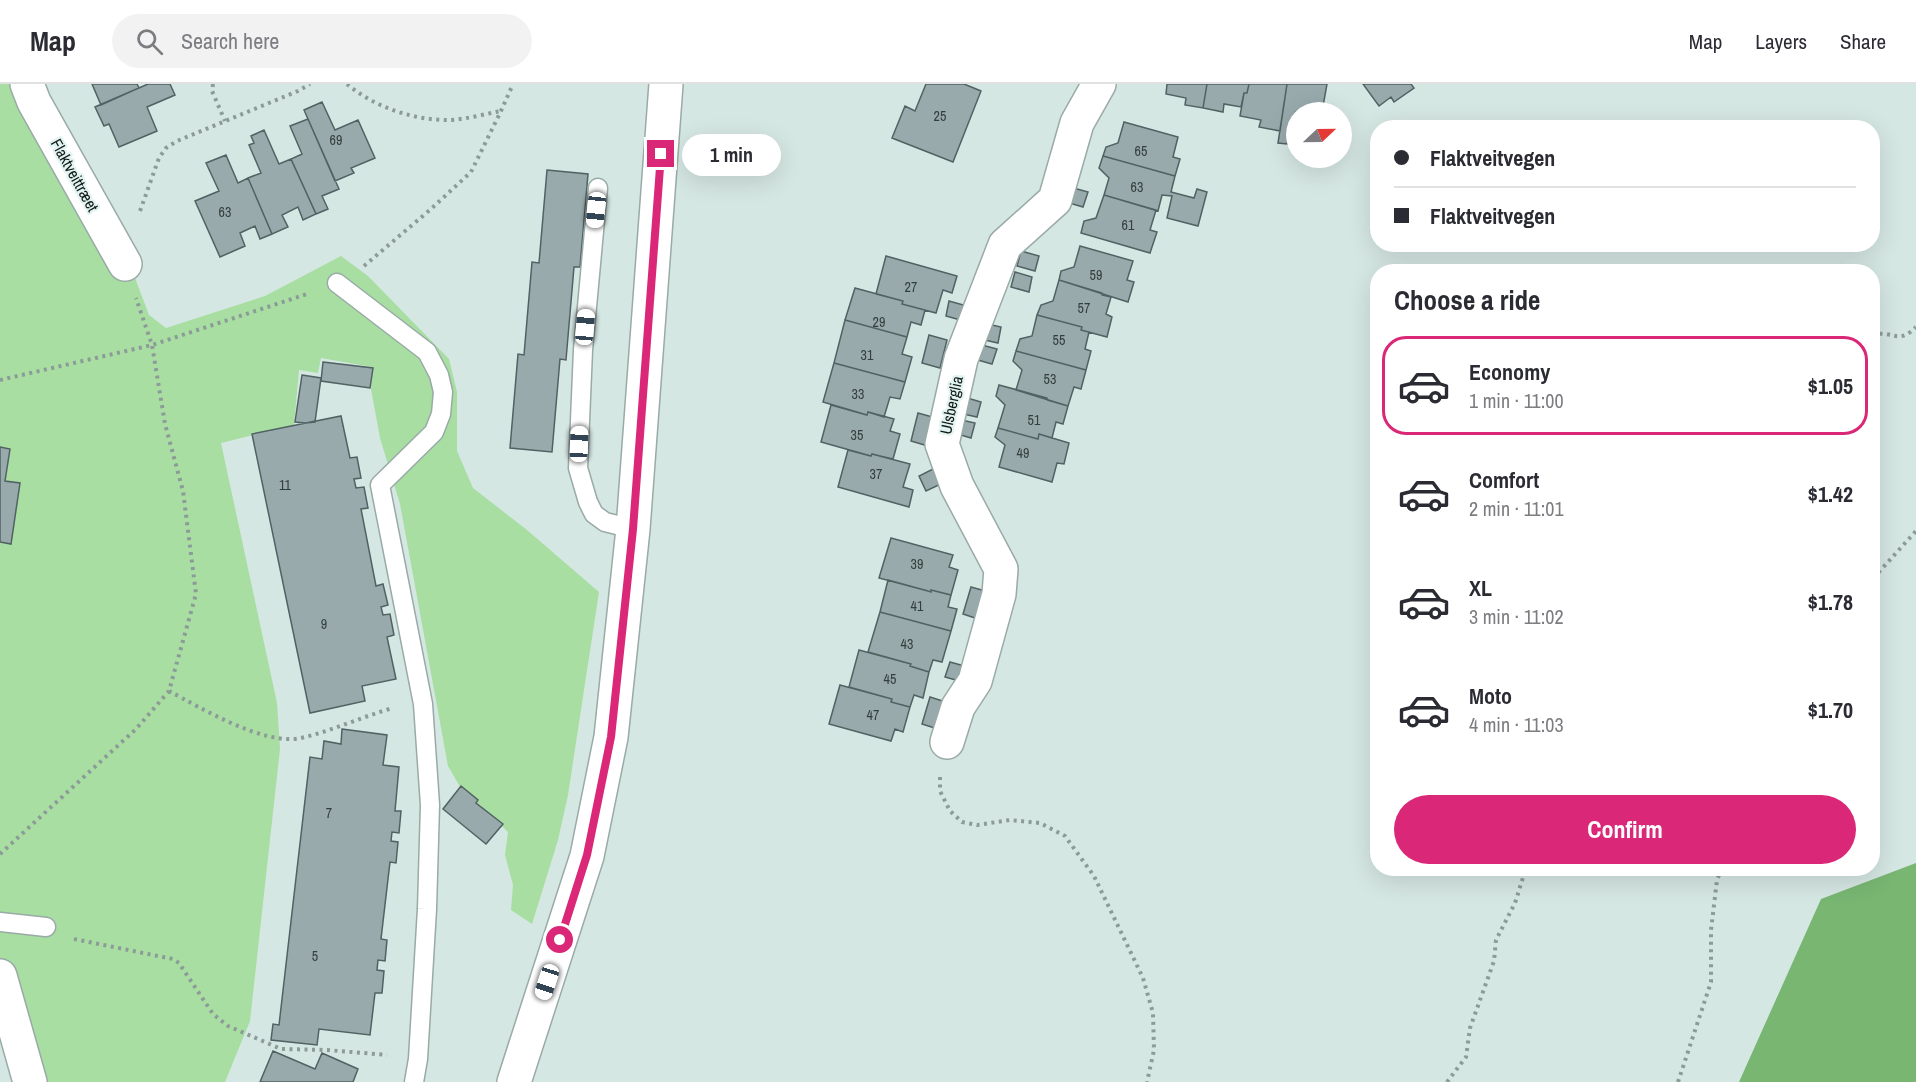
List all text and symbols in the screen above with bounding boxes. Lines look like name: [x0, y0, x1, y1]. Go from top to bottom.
search box: [112, 14, 532, 68]
text: Map: [30, 22, 76, 60]
icon: search: [133, 25, 166, 58]
text: Search here: [181, 26, 279, 56]
text: Map: [1689, 27, 1722, 56]
text: Layers: [1755, 27, 1807, 56]
text: Share: [1840, 27, 1886, 56]
north arrow: [1286, 102, 1352, 168]
map controls: [1286, 102, 1352, 168]
house number: 25: [934, 107, 946, 125]
house number: 69: [330, 131, 342, 149]
callout: 1 min: [682, 133, 781, 175]
street label: Flaktveittræet: [46, 135, 104, 216]
route end: [647, 140, 674, 167]
text: 1 min: [710, 141, 753, 168]
house number: 65: [1135, 142, 1147, 160]
text: Flaktveitvegen: [1430, 143, 1555, 173]
house number: 63: [1131, 178, 1143, 196]
car: [585, 191, 607, 229]
text: Flaktveitvegen: [1430, 201, 1555, 231]
house number: 63: [219, 203, 231, 221]
house number: 61: [1122, 216, 1135, 234]
house number: 59: [1090, 266, 1102, 284]
house number: 27: [905, 278, 917, 296]
text: Choose a ride: [1394, 282, 1540, 318]
house number: 57: [1078, 299, 1090, 317]
car: [574, 308, 596, 346]
house number: 29: [873, 313, 885, 331]
house number: 55: [1053, 331, 1065, 349]
house number: 31: [861, 346, 874, 364]
text: Economy: [1469, 357, 1550, 387]
icon: car: [1397, 359, 1451, 413]
house number: 53: [1044, 370, 1056, 388]
text: $1.05: [1808, 371, 1853, 401]
street label: Ulsberglia: [934, 373, 968, 436]
house number: 33: [852, 385, 864, 403]
text: 1 min · 11:00: [1469, 387, 1564, 414]
house number: 51: [1028, 411, 1041, 429]
car: [569, 426, 589, 462]
house number: 35: [851, 426, 863, 444]
house number: 49: [1017, 444, 1029, 462]
house number: 37: [870, 465, 882, 483]
text: Comfort: [1469, 465, 1539, 495]
icon: car: [1397, 467, 1451, 521]
house number: 11: [279, 476, 292, 494]
text: $1.42: [1808, 479, 1853, 509]
text: 2 min · 11:01: [1469, 495, 1564, 522]
house number: 39: [911, 555, 923, 573]
text: XL: [1469, 573, 1492, 603]
icon: car: [1397, 575, 1451, 629]
text: $1.78: [1808, 587, 1853, 617]
house number: 41: [911, 597, 924, 615]
text: 3 min · 11:02: [1469, 603, 1564, 630]
house number: 9: [321, 615, 327, 633]
house number: 43: [901, 635, 913, 653]
house number: 45: [884, 670, 896, 688]
text: Moto: [1469, 681, 1512, 711]
icon: car: [1397, 683, 1451, 737]
text: $1.70: [1808, 695, 1853, 725]
house number: 47: [867, 706, 879, 724]
text: 4 min · 11:03: [1469, 711, 1564, 738]
button: Confirm: [1394, 795, 1856, 864]
house number: 7: [326, 804, 332, 822]
route start: [546, 926, 573, 953]
house number: 5: [312, 947, 318, 965]
car: [533, 962, 561, 1002]

